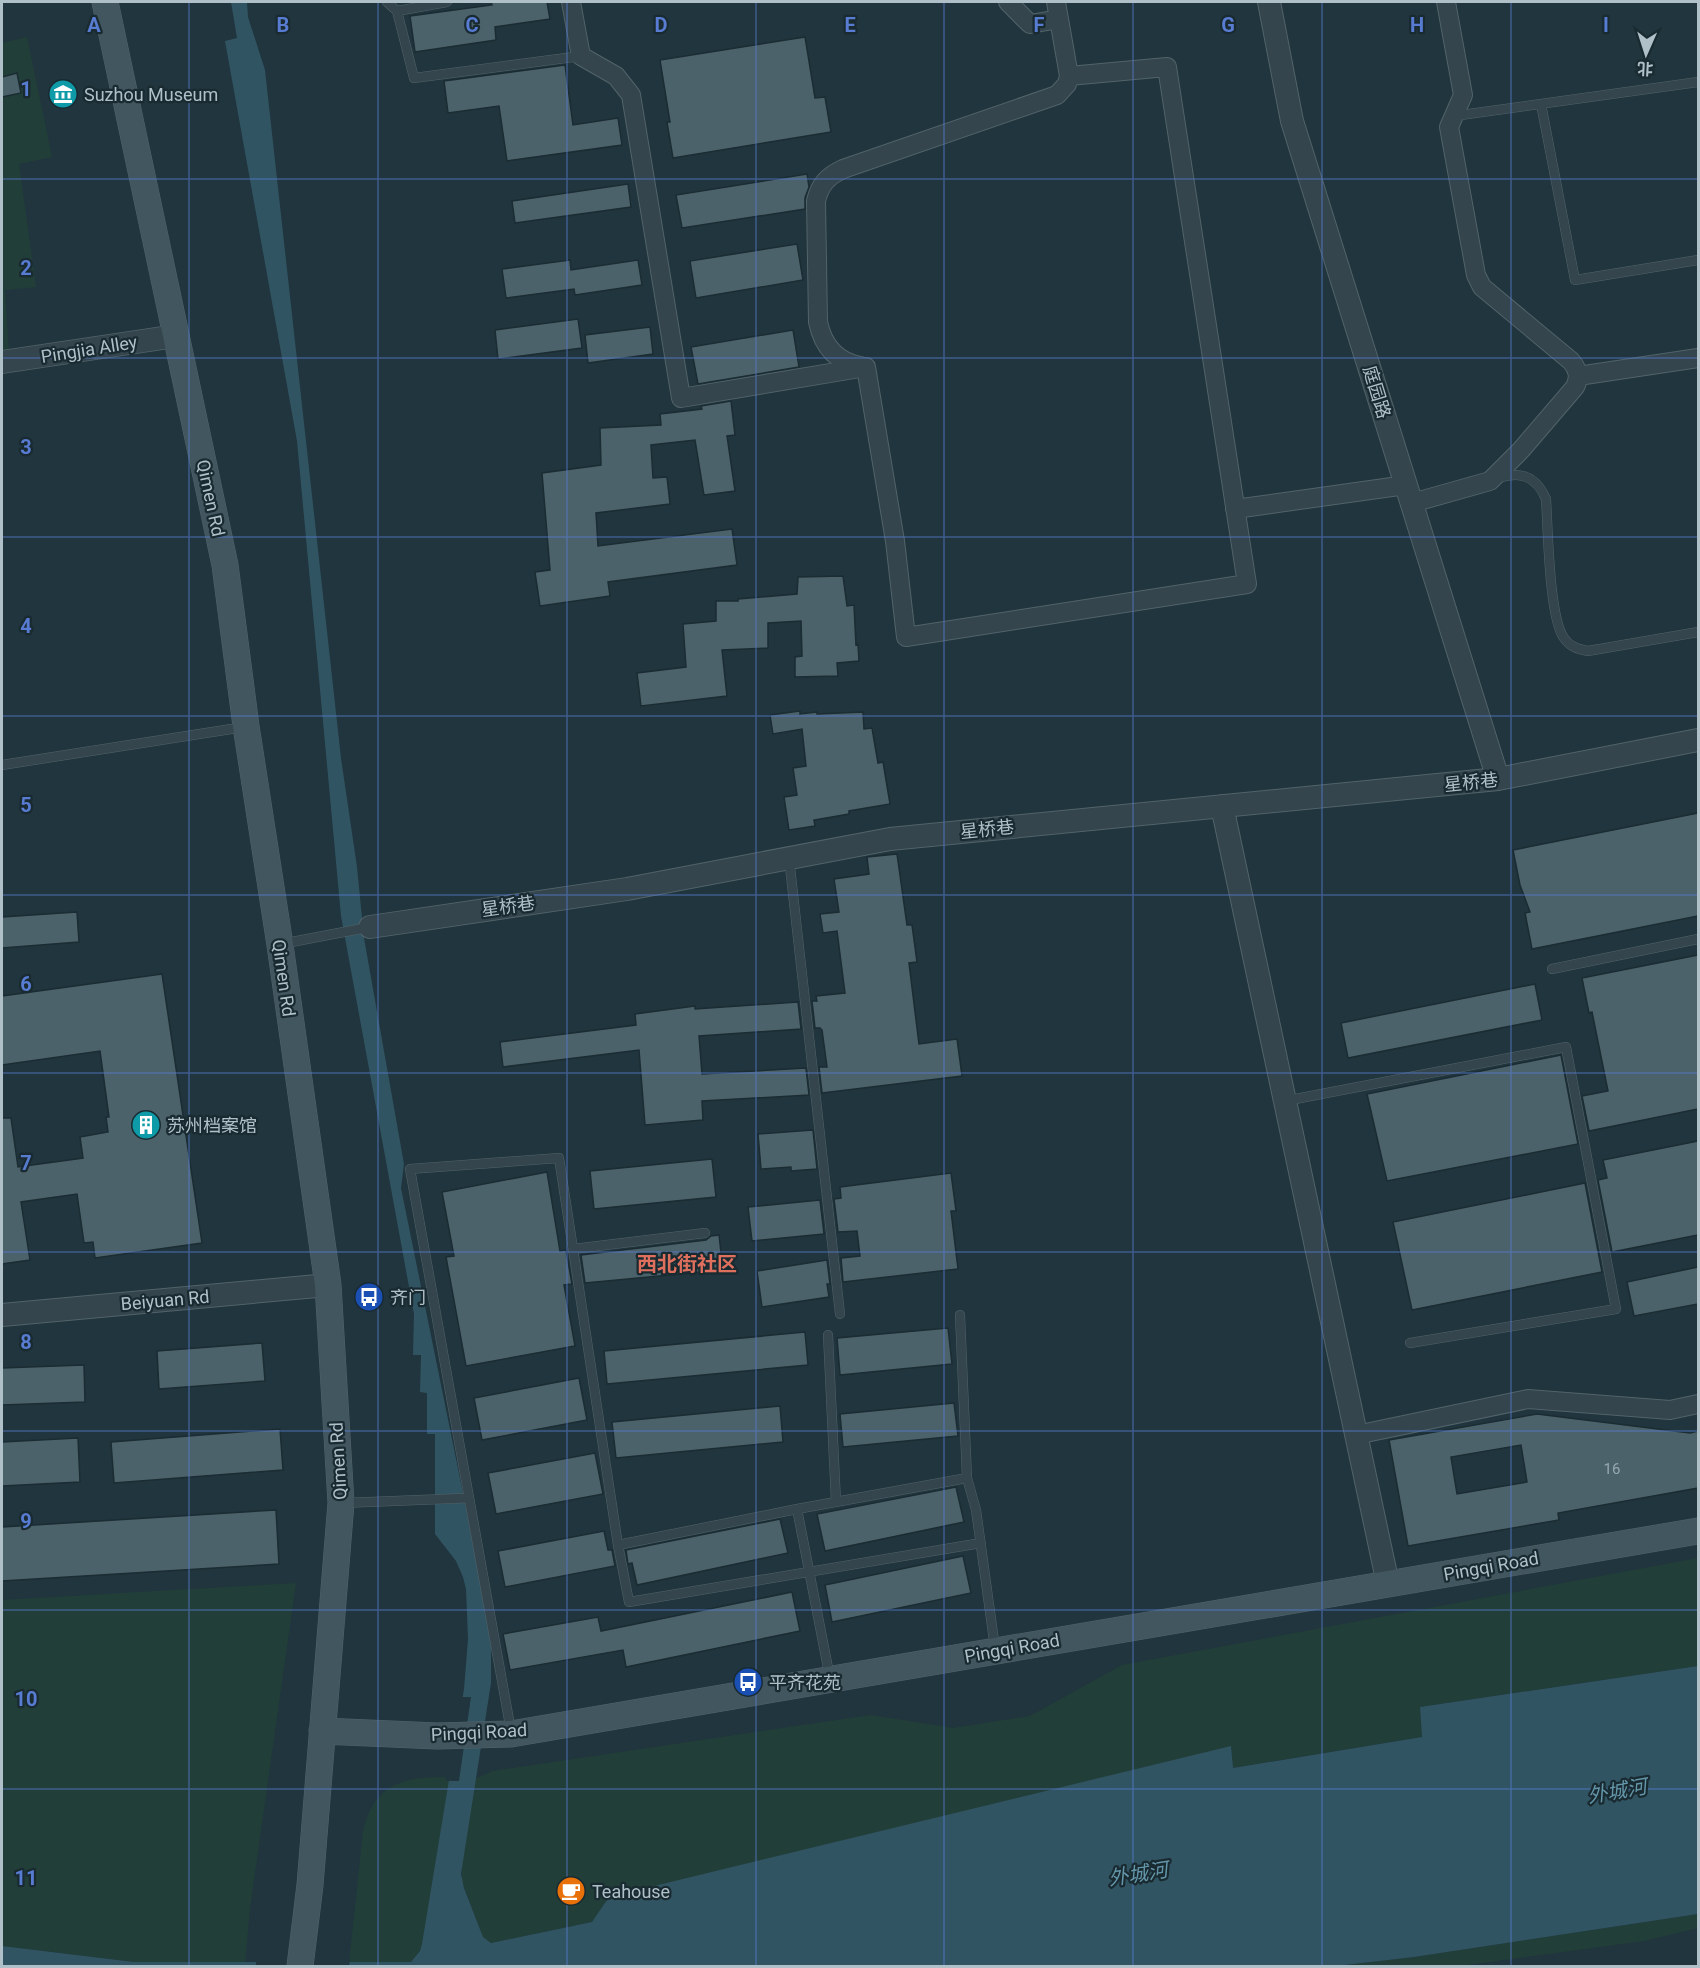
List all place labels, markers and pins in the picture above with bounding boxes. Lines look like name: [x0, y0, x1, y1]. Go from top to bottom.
museum icon: Suzhou Museum: [47, 78, 79, 110]
place label: Suzhou Museum: [84, 84, 218, 105]
building icon: 苏州档案馆: [130, 1109, 162, 1141]
place label: 苏州档案馆: [167, 1115, 257, 1136]
bus stop icon: 齐门: [353, 1281, 385, 1313]
place label: 齐门: [390, 1287, 426, 1308]
bus stop icon: 平齐花苑: [732, 1666, 764, 1698]
place label: 平齐花苑: [769, 1672, 841, 1693]
cafe icon: Teahouse: [555, 1875, 587, 1907]
place label: Teahouse: [592, 1881, 670, 1902]

